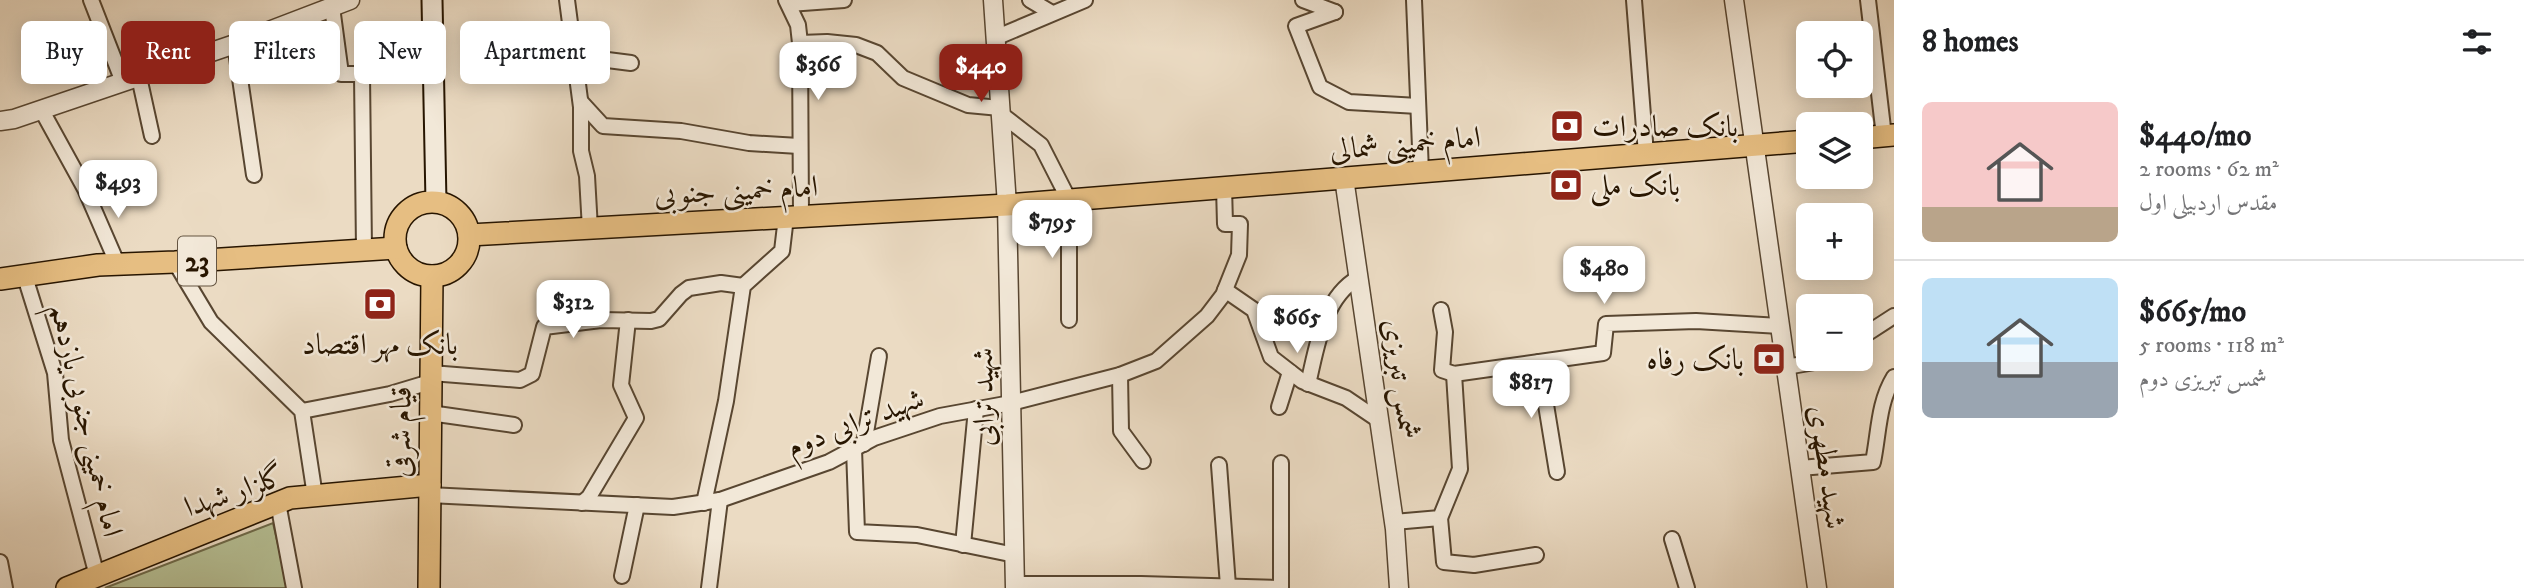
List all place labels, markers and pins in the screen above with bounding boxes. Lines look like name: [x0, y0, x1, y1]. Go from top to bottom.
pin: $366: [777, 42, 859, 102]
pin: $440: [940, 44, 1022, 104]
bank icon: بانک صادرات: [1548, 107, 1586, 145]
place label: بانک صادرات: [1592, 109, 1738, 146]
pin: $493: [77, 160, 159, 220]
bank icon: بانک ملی: [1547, 166, 1585, 204]
place label: بانک ملی: [1590, 168, 1680, 207]
pin: $795: [1011, 201, 1093, 260]
pin: $480: [1563, 246, 1645, 306]
pin: $312: [532, 280, 614, 340]
bank icon: بانک مهر اقتصاد: [361, 285, 399, 323]
pin: $665: [1256, 296, 1338, 355]
place label: بانک مهر اقتصاد: [302, 327, 458, 364]
bank icon: بانک رفاه: [1750, 340, 1788, 378]
place label: بانک رفاه: [1647, 342, 1744, 379]
pin: $817: [1490, 360, 1572, 420]

